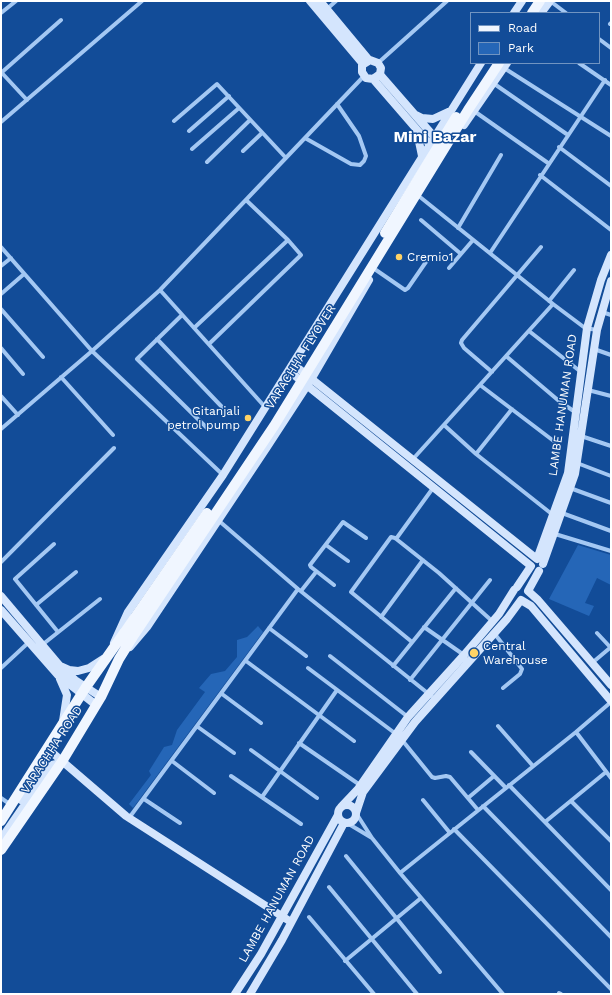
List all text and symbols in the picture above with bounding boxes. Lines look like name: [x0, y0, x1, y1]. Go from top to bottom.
legend: [470, 12, 600, 64]
text: Road: [508, 21, 537, 35]
text: Park: [508, 41, 534, 55]
district label: Mini Bazar: [394, 127, 476, 147]
place label: Cremio1: [407, 250, 453, 264]
marker: Cremio1: [394, 252, 404, 262]
street label: VARACHHA FLYOVER: [263, 302, 339, 412]
street label: LAMBE HANUMAN ROAD: [546, 333, 580, 477]
place label: Gitanjali petrol pump: [167, 404, 240, 432]
marker: Gitanjali petrol pump: [243, 413, 253, 423]
place label: Central Warehouse: [483, 639, 548, 667]
marker: Central Warehouse: [468, 647, 480, 659]
street label: VARACHHA ROAD: [18, 703, 86, 797]
street label: LAMBE HANUMAN ROAD: [236, 833, 318, 965]

